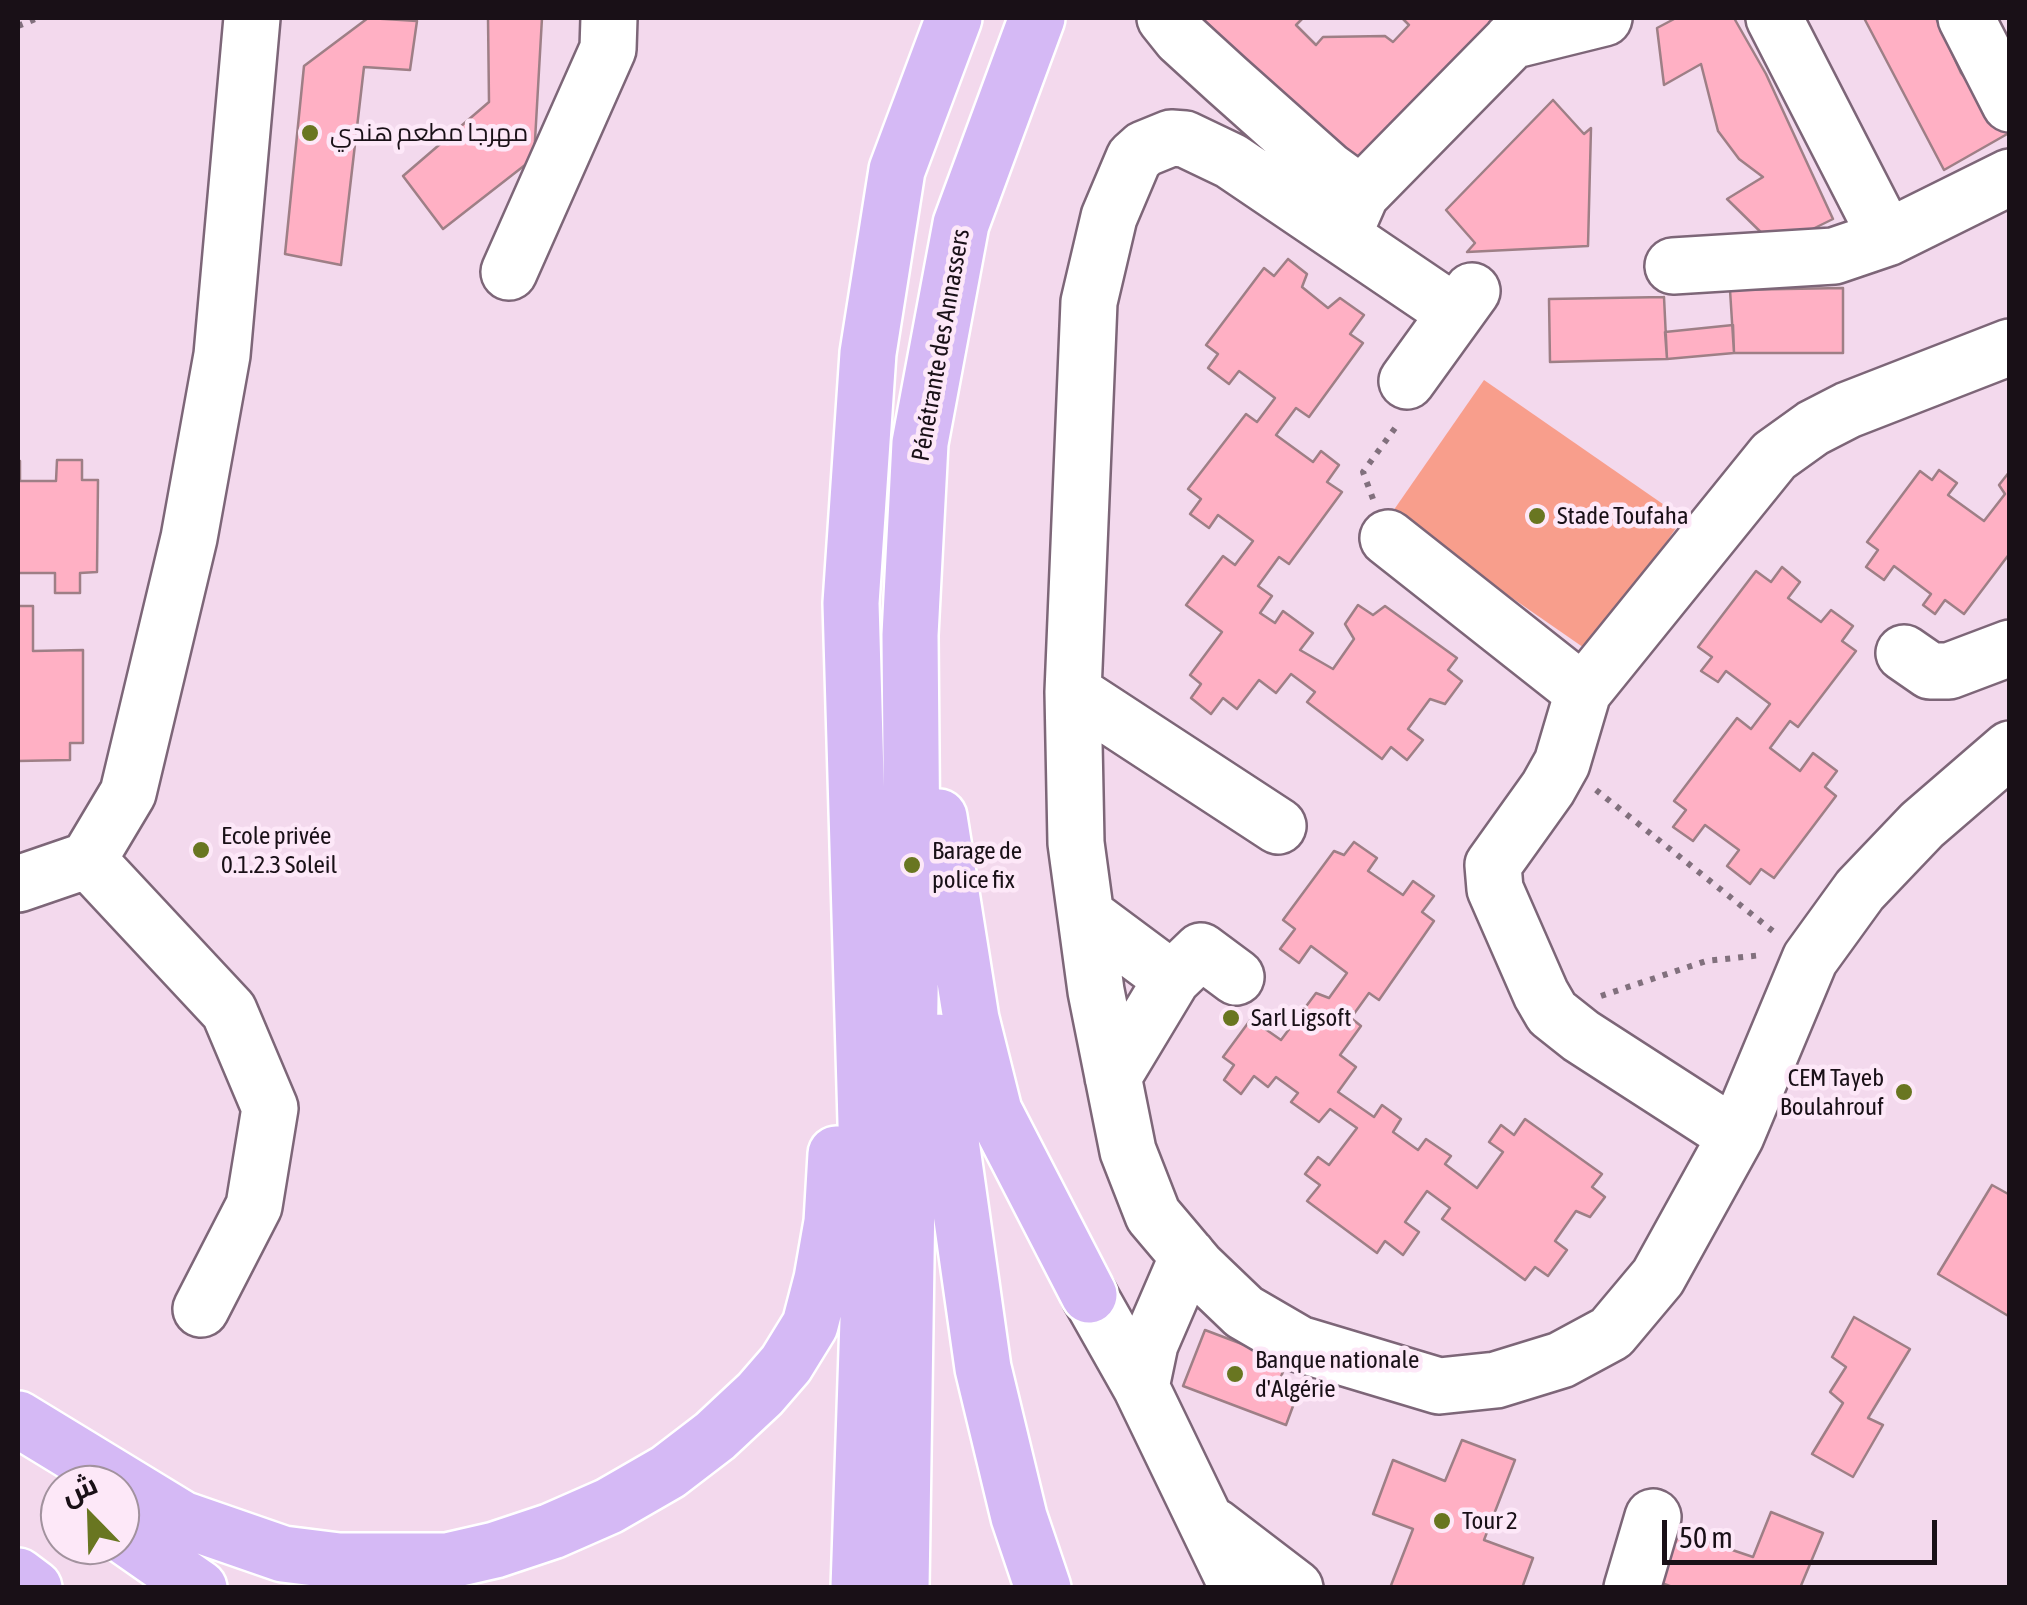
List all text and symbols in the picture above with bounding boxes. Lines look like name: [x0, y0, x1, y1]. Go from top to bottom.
place label: مهرجا مطعم هندي: [330, 118, 528, 148]
marker: مهرجا مطعم هندي: [299, 122, 321, 144]
street label: Pénétrante des Annassers: [906, 227, 976, 463]
place label: Stade Toufaha: [1557, 501, 1689, 531]
marker: Stade Toufaha: [1526, 505, 1548, 527]
place label: Ecole privée 0.1.2.3 Soleil: [221, 821, 337, 880]
place label: Barage de police fix: [932, 836, 1022, 895]
marker: Ecole privée 0.1.2.3 Soleil: [190, 839, 212, 861]
marker: Barage de police fix: [901, 854, 923, 876]
place label: Sarl Ligsoft: [1251, 1003, 1351, 1033]
marker: Sarl Ligsoft: [1220, 1007, 1242, 1029]
place label: CEM Tayeb Boulahrouf: [1780, 1063, 1884, 1122]
marker: CEM Tayeb Boulahrouf: [1893, 1081, 1915, 1103]
place label: Banque nationale d'Algérie: [1255, 1345, 1419, 1404]
marker: Banque nationale d'Algérie: [1224, 1363, 1246, 1385]
north arrow: [40, 1465, 140, 1565]
text: ش: [56, 1467, 102, 1511]
scale bar: [1667, 1500, 1942, 1562]
place label: Tour 2: [1462, 1506, 1518, 1536]
marker: Tour 2: [1431, 1510, 1453, 1532]
text: 50 m: [1679, 1520, 1733, 1554]

